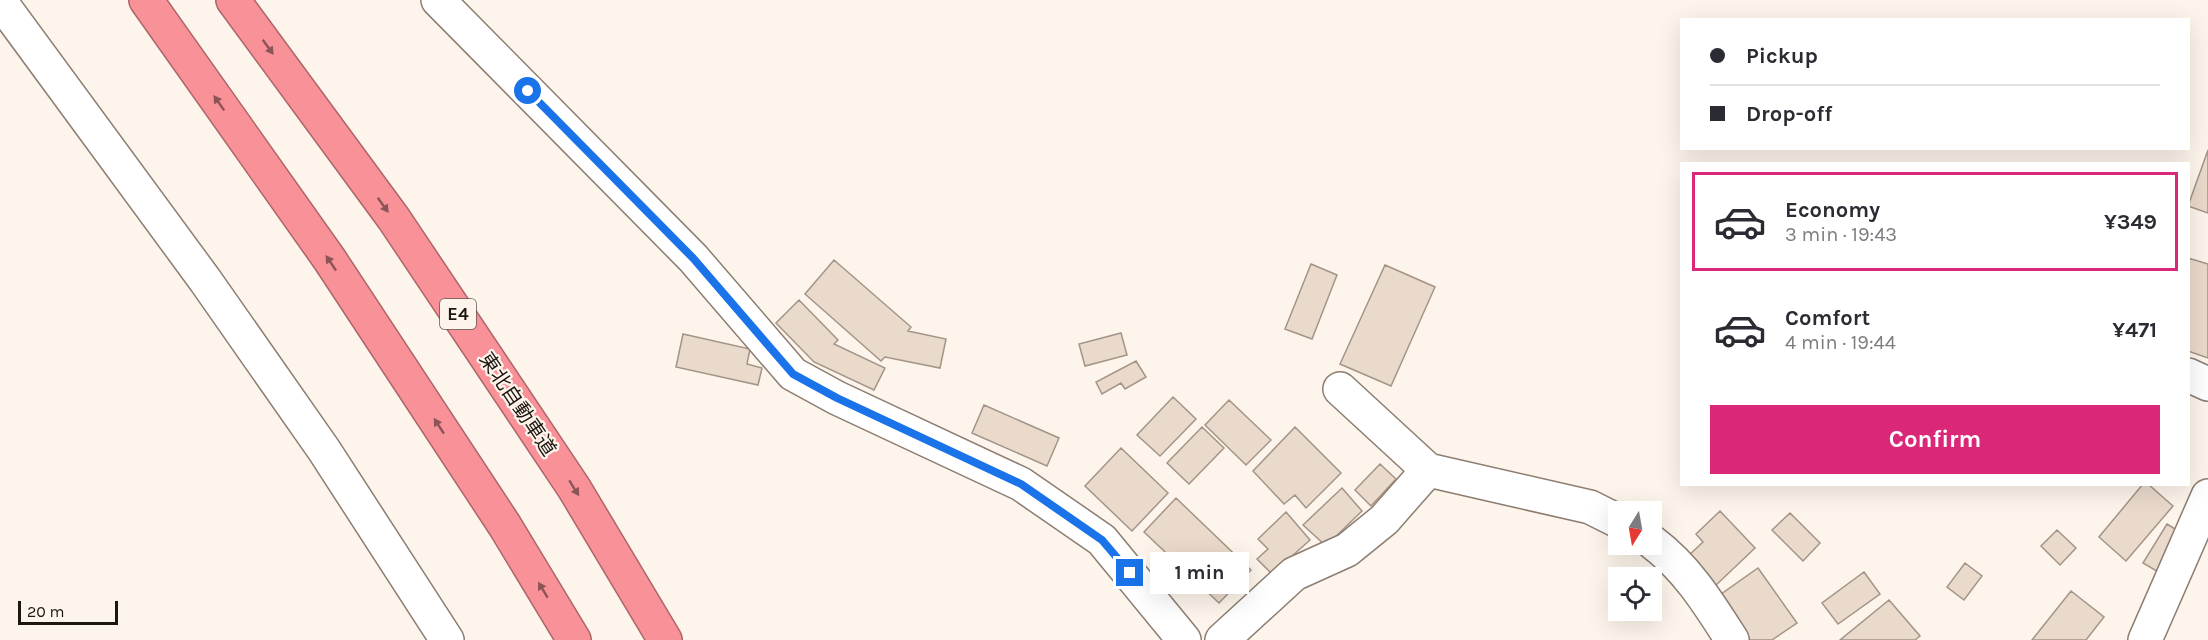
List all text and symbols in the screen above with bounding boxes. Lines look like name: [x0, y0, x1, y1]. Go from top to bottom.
one-way arrow: [261, 40, 273, 55]
text: Pickup: [1746, 43, 1818, 69]
route start: [514, 77, 541, 104]
one-way arrow: [214, 95, 225, 111]
text: Drop-off: [1746, 101, 1832, 127]
icon: car: [1713, 195, 1767, 249]
one-way arrow: [377, 196, 389, 212]
text: Economy: [1785, 197, 1880, 223]
text: ¥349: [2104, 209, 2157, 235]
text: 3 min · 19:43: [1785, 223, 1897, 246]
one-way arrow: [325, 255, 337, 271]
road number: E4: [440, 299, 476, 329]
icon: car: [1713, 303, 1767, 357]
text: Comfort: [1785, 305, 1870, 331]
text: ¥471: [2112, 317, 2157, 343]
text: 4 min · 19:44: [1785, 331, 1896, 354]
street label: 東北自動車道: [474, 348, 561, 460]
button: Confirm: [1710, 405, 2160, 474]
one-way arrow: [433, 417, 444, 434]
one-way arrow: [569, 480, 580, 496]
north arrow: [1608, 501, 1662, 555]
map controls: [1608, 501, 1662, 621]
callout: 1 min: [1151, 552, 1250, 594]
route end: [1116, 559, 1143, 586]
text: 1 min: [1174, 561, 1225, 584]
button: locate: [1608, 567, 1662, 621]
one-way arrow: [538, 582, 549, 598]
scale bar: [18, 598, 118, 626]
text: 20 m: [27, 602, 65, 621]

